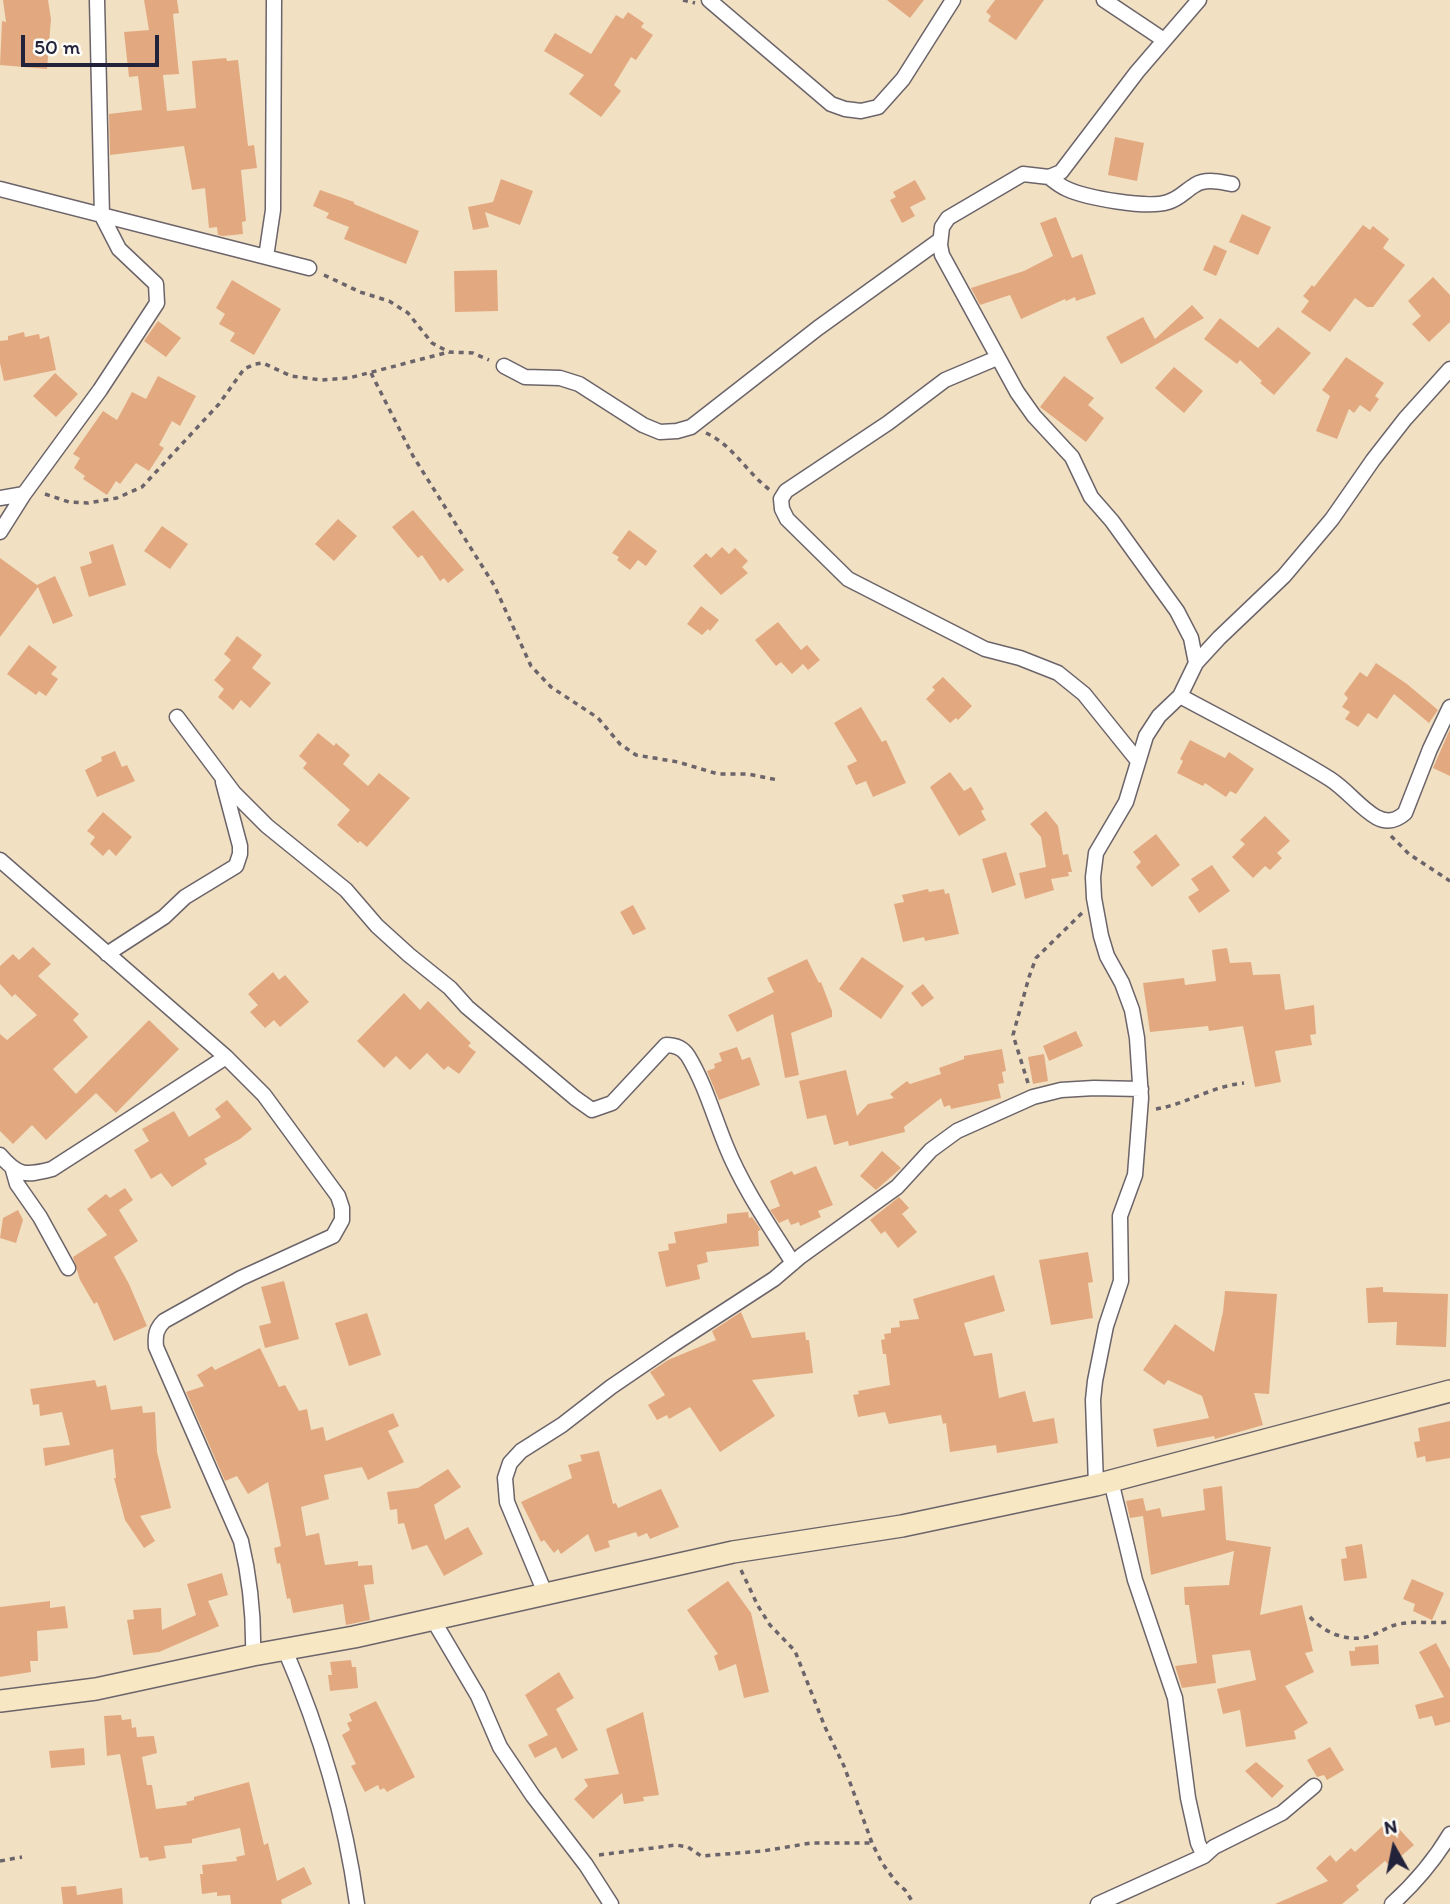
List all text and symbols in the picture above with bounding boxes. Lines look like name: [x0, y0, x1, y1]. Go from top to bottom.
scale bar: [24, 21, 163, 65]
text: 50 m: [34, 34, 80, 59]
north arrow: [1359, 1813, 1429, 1883]
text: N: [1382, 1814, 1399, 1839]

